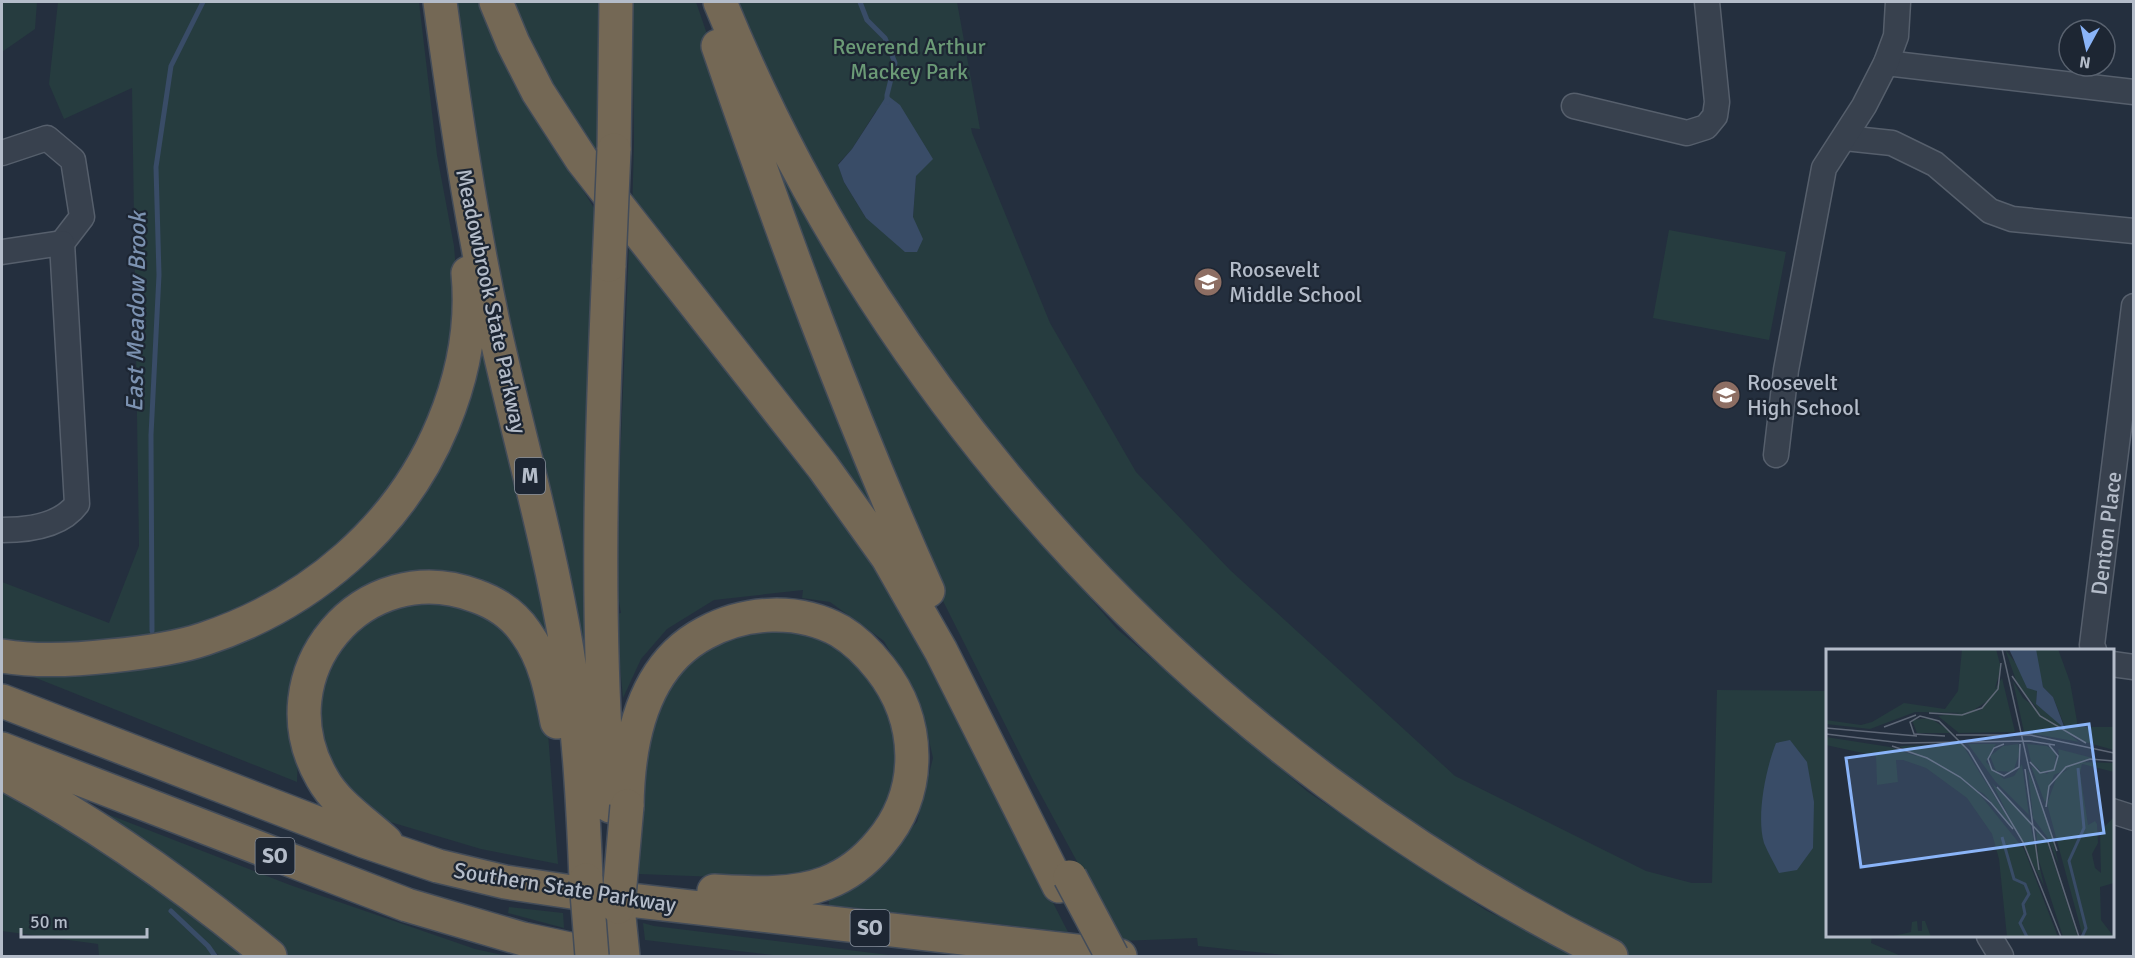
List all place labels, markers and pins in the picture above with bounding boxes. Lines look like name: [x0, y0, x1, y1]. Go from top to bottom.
place label: Roosevelt Middle School: [1229, 256, 1362, 308]
school or university icon: Roosevelt Middle School: [1192, 266, 1224, 298]
place label: Roosevelt High School: [1747, 369, 1860, 421]
school or university icon: Roosevelt High School: [1710, 379, 1742, 411]

